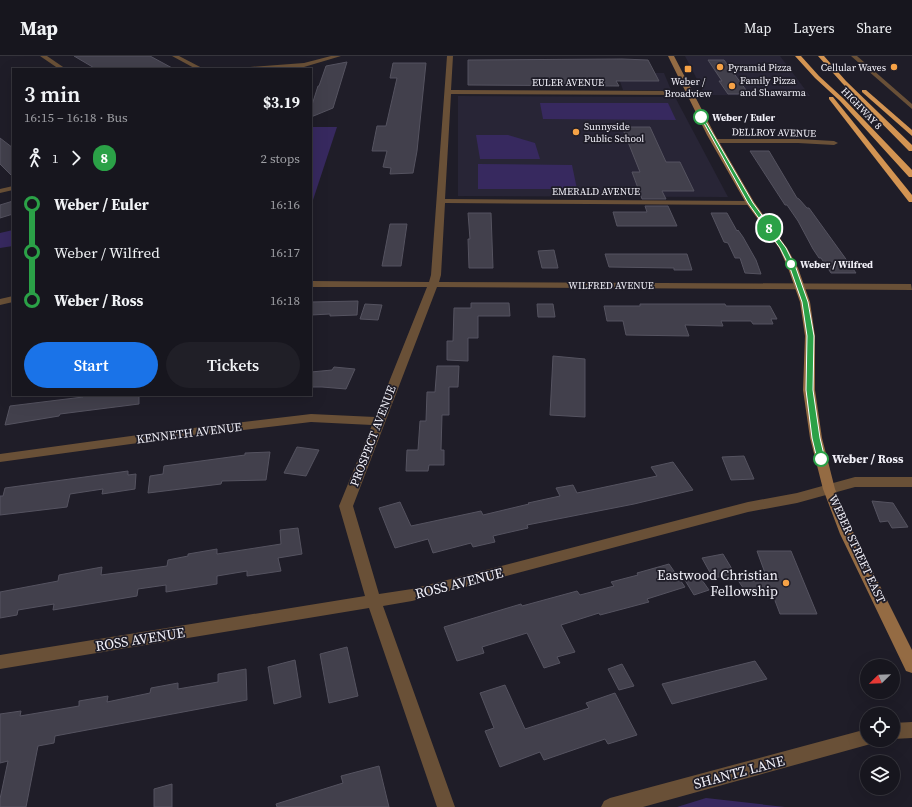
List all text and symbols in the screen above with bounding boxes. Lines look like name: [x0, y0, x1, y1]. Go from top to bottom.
text: Map: [20, 15, 58, 41]
text: Map: [744, 18, 771, 38]
text: Layers: [793, 18, 835, 38]
text: Share: [857, 18, 892, 38]
place label: Pyramid Pizza: [728, 61, 792, 74]
place label: Cellular Waves: [821, 61, 886, 74]
marker: Pyramid Pizza: [715, 62, 725, 72]
marker: Cellular Waves: [889, 62, 899, 72]
marker: Weber / Broadview: [683, 64, 693, 74]
place label: Family Pizza and Shawarma: [740, 74, 807, 99]
place label: Weber / Broadview: [664, 75, 712, 100]
street label: EULER AVENUE: [532, 76, 604, 89]
text: 3 min: [24, 79, 80, 109]
marker: Family Pizza and Shawarma: [727, 81, 737, 91]
street label: HIGHWAY 8: [838, 85, 885, 132]
text: $3.19: [263, 92, 300, 113]
text: 16:15 – 16:18 · Bus: [24, 109, 128, 126]
marker: Weber / Euler: [693, 109, 709, 125]
place label: Weber / Euler: [712, 111, 775, 124]
place label: Sunnyside Public School: [584, 120, 644, 145]
street label: DELLROY AVENUE: [732, 125, 816, 140]
marker: Sunnyside Public School: [571, 127, 581, 137]
icon: walk: [24, 147, 46, 169]
icon: forward: [65, 147, 87, 169]
text: 8: [101, 148, 108, 168]
text: 1: [52, 150, 59, 167]
text: 2 stops: [260, 150, 300, 167]
street label: EMERALD AVENUE: [552, 185, 640, 198]
text: Weber / Euler: [54, 194, 149, 215]
text: 16:16: [270, 196, 300, 213]
line badge: 8: [756, 215, 782, 241]
text: 8: [765, 218, 773, 238]
text: Weber / Wilfred: [54, 242, 160, 263]
text: 16:17: [270, 244, 300, 261]
marker: Weber / Wilfred: [785, 258, 797, 270]
place label: Weber / Wilfred: [800, 258, 873, 271]
street label: WILFRED AVENUE: [568, 279, 654, 292]
text: Weber / Ross: [54, 290, 143, 311]
text: 16:18: [270, 292, 300, 309]
button: Start: [24, 342, 158, 388]
button: Tickets: [166, 342, 300, 388]
street label: PROSPECT AVENUE: [346, 383, 400, 489]
street label: KENNETH AVENUE: [136, 419, 242, 447]
marker: Weber / Ross: [813, 451, 829, 467]
place label: Weber / Ross: [832, 451, 904, 467]
street label: WEBER STREET EAST: [825, 492, 889, 606]
street label: ROSS AVENUE: [413, 562, 505, 604]
place label: Eastwood Christian Fellowship: [657, 565, 779, 601]
marker: Eastwood Christian Fellowship: [781, 578, 791, 588]
street label: ROSS AVENUE: [94, 622, 186, 656]
north arrow: [860, 659, 900, 699]
map controls: [860, 659, 900, 795]
button: locate: [860, 707, 900, 747]
street label: SHANTZ LANE: [691, 750, 787, 794]
button: layers: [860, 755, 900, 795]

